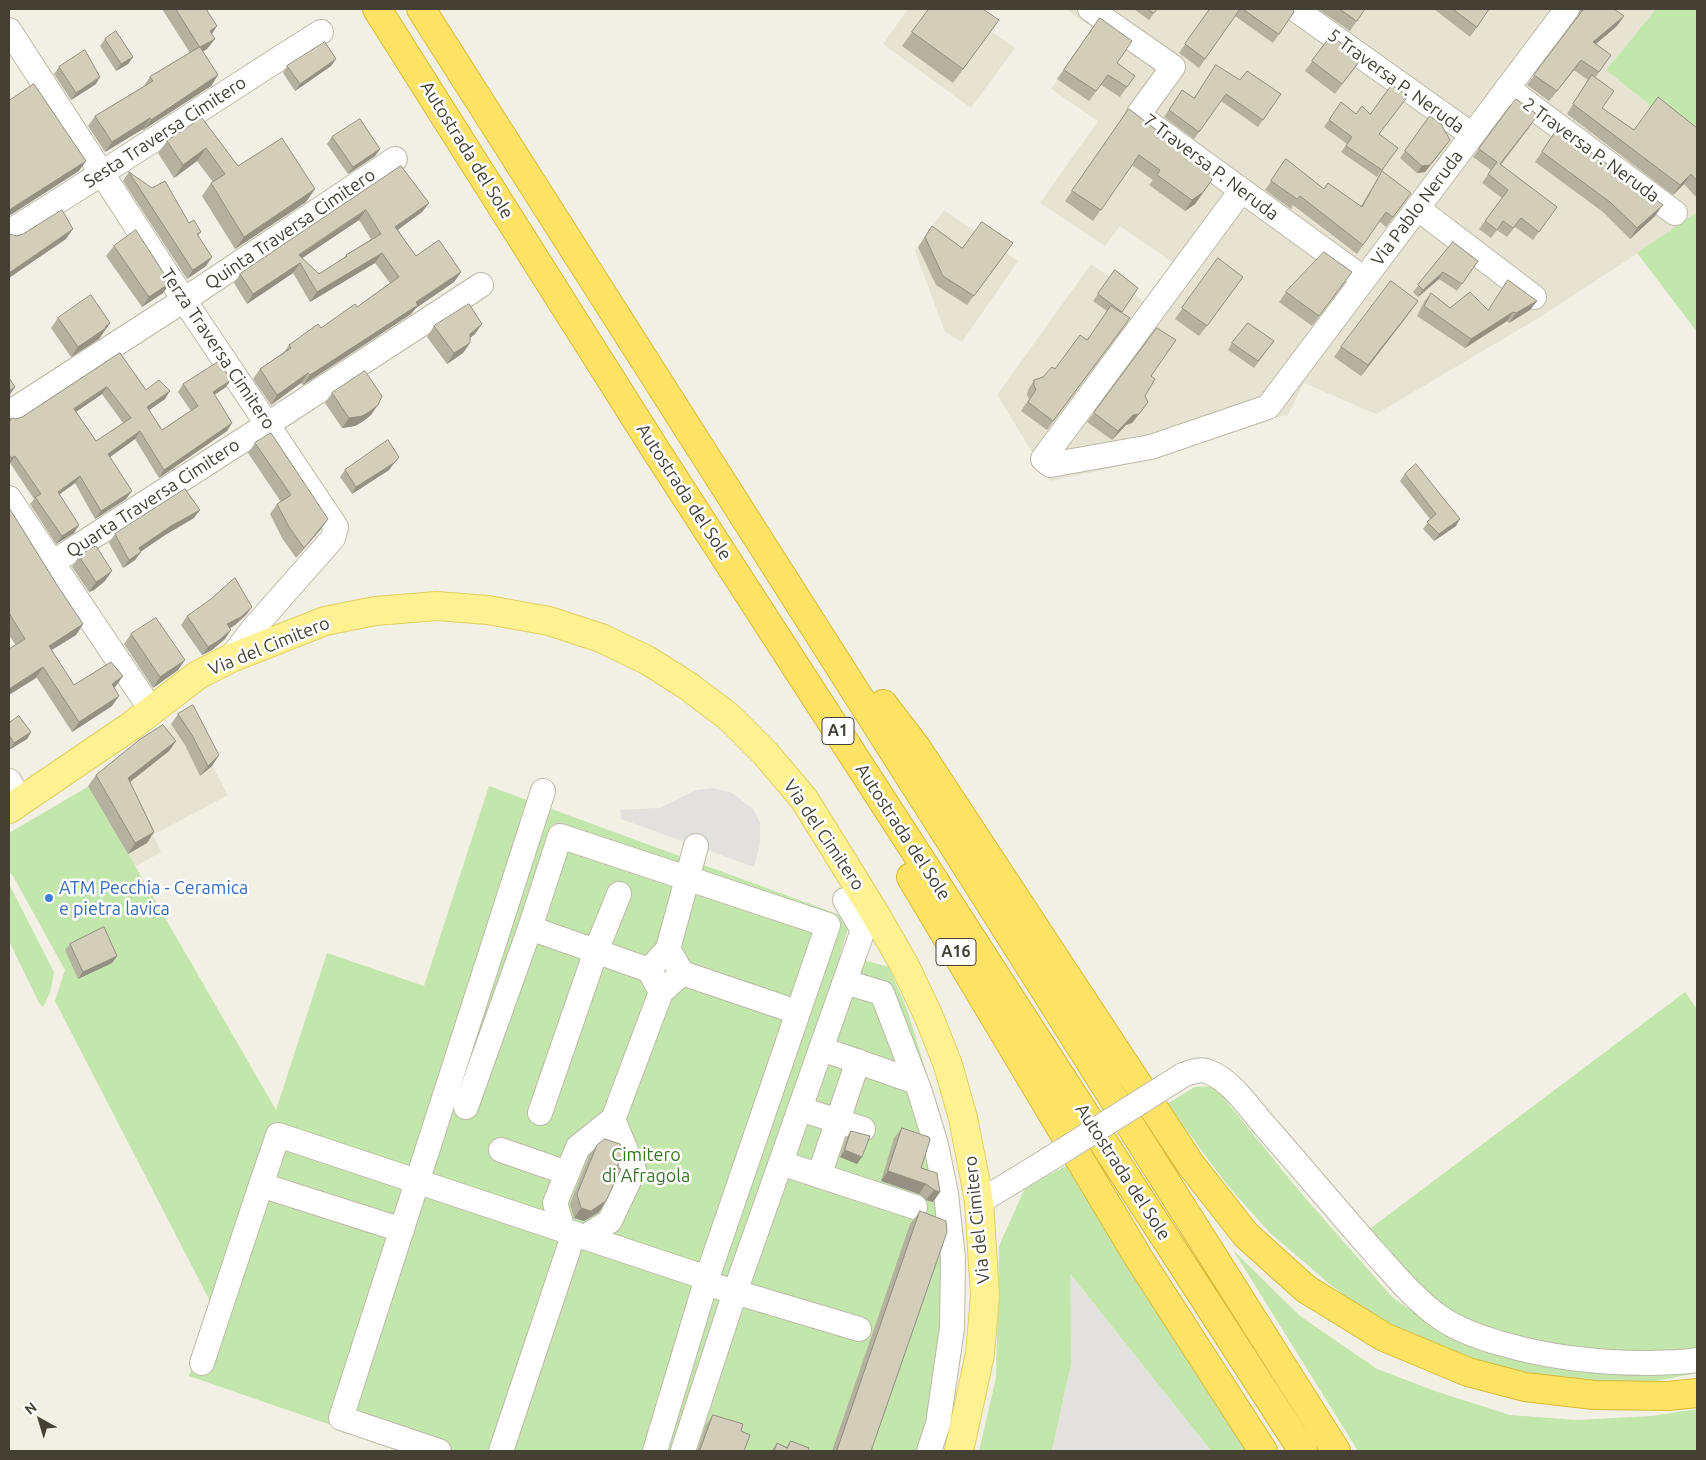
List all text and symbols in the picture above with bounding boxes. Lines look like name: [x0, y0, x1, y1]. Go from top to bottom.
street label: 5 Traversa P. Neruda: [1323, 24, 1469, 138]
street label: Sesta Traversa Cimitero: [80, 71, 250, 193]
street label: Autostrada del Sole: [416, 77, 518, 223]
street label: 2 Traversa P. Neruda: [1518, 93, 1664, 207]
street label: 7 Traversa P. Neruda: [1139, 109, 1283, 225]
street label: Via Pablo Neruda: [1366, 146, 1468, 270]
street label: Quinta Traversa Cimitero: [201, 164, 379, 294]
street label: Terza Traversa Cimitero: [156, 264, 280, 434]
street label: Autostrada del Sole: [632, 420, 736, 564]
street label: Quarta Traversa Cimitero: [62, 434, 244, 562]
street label: Via del Cimitero: [205, 612, 333, 680]
road number: A1: [822, 718, 854, 744]
street label: Autostrada del Sole: [851, 760, 955, 904]
street label: Via del Cimitero: [779, 776, 869, 894]
place label: ATM Pecchia - Ceramica e pietra lavica: [59, 877, 248, 920]
marker: ATM Pecchia - Ceramica e pietra lavica: [43, 892, 55, 904]
road number: A16: [936, 939, 976, 966]
street label: Autostrada del Sole: [1071, 1100, 1175, 1244]
park label: Cimitero di Afragola: [602, 1144, 690, 1186]
street label: Via del Cimitero: [960, 1155, 994, 1285]
north arrow: [15, 1395, 65, 1445]
text: N: [21, 1399, 40, 1418]

